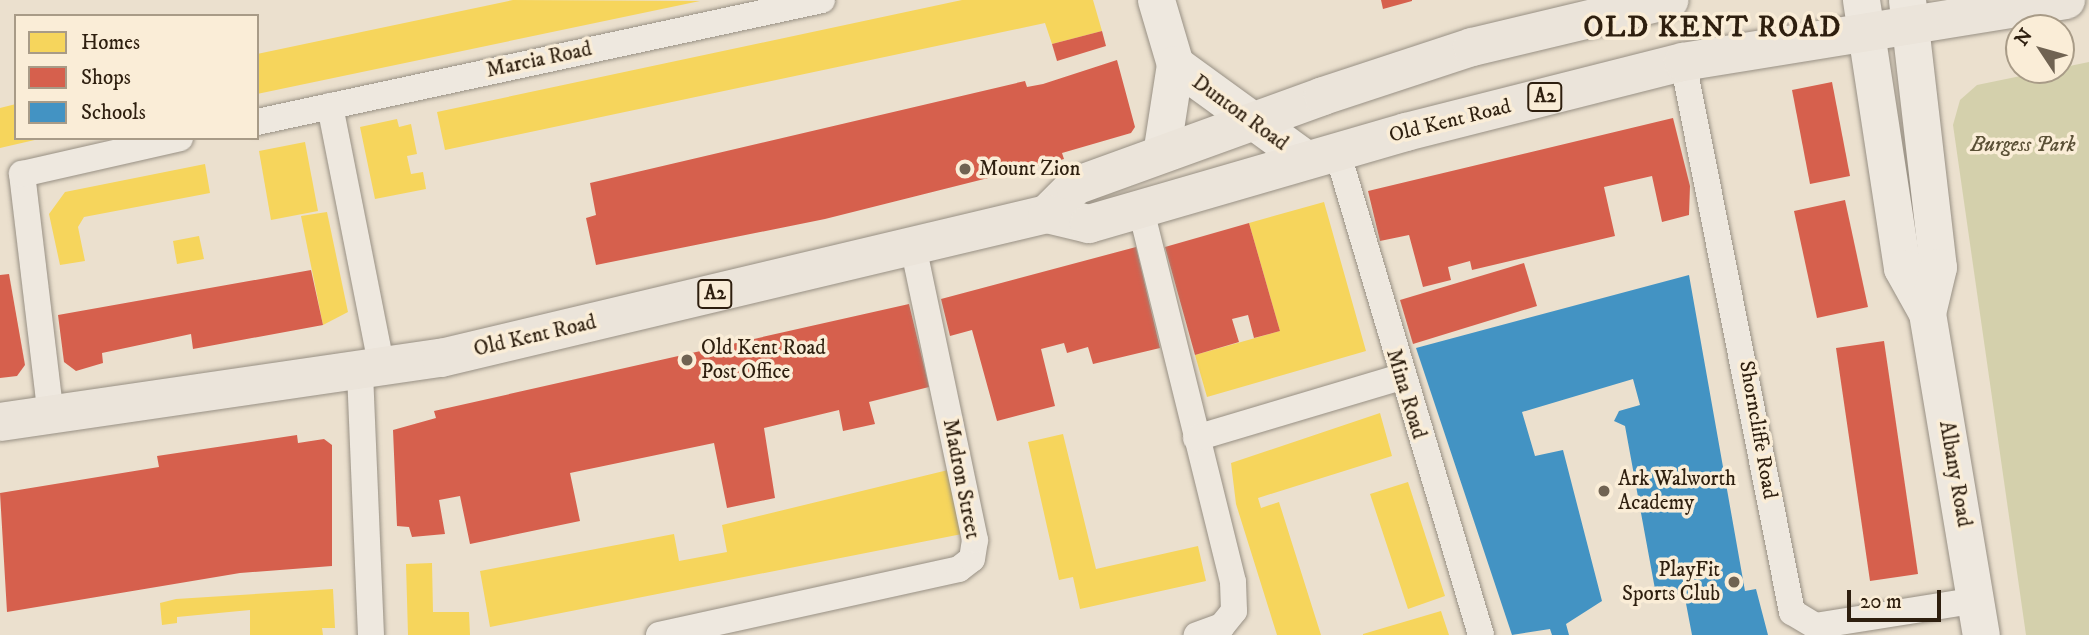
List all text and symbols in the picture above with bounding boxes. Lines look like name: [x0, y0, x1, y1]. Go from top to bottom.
district label: OLD KENT ROAD: [1585, 11, 1841, 45]
legend: [14, 14, 259, 140]
north arrow: [2005, 14, 2075, 84]
text: N: [2010, 24, 2038, 51]
text: Homes: [81, 30, 140, 56]
street label: Marcia Road: [484, 37, 594, 83]
text: Shops: [81, 65, 131, 91]
street label: Dunton Road: [1187, 70, 1293, 156]
road number: A2: [1526, 82, 1564, 113]
street label: Old Kent Road: [1386, 94, 1514, 148]
text: Schools: [81, 100, 146, 126]
park label: Burgess Park: [1970, 132, 2076, 158]
place label: Mount Zion: [979, 156, 1080, 182]
marker: Mount Zion: [957, 161, 973, 177]
road number: A2: [696, 278, 734, 310]
street label: Old Kent Road: [471, 310, 599, 362]
place label: Old Kent Road Post Office: [701, 335, 826, 385]
street label: Mina Road: [1380, 346, 1432, 442]
marker: Old Kent Road Post Office: [679, 352, 695, 368]
street label: Shorncliffe Road: [1733, 359, 1783, 501]
street label: Madron Street: [937, 417, 985, 541]
street label: Albany Road: [1933, 419, 1977, 529]
place label: Ark Walworth Academy: [1618, 466, 1736, 516]
marker: Ark Walworth Academy: [1596, 483, 1612, 499]
place label: PlayFit Sports Club: [1622, 557, 1720, 607]
marker: PlayFit Sports Club: [1726, 574, 1742, 590]
scale bar: [1851, 576, 1946, 620]
text: 20 m: [1860, 589, 1902, 615]

